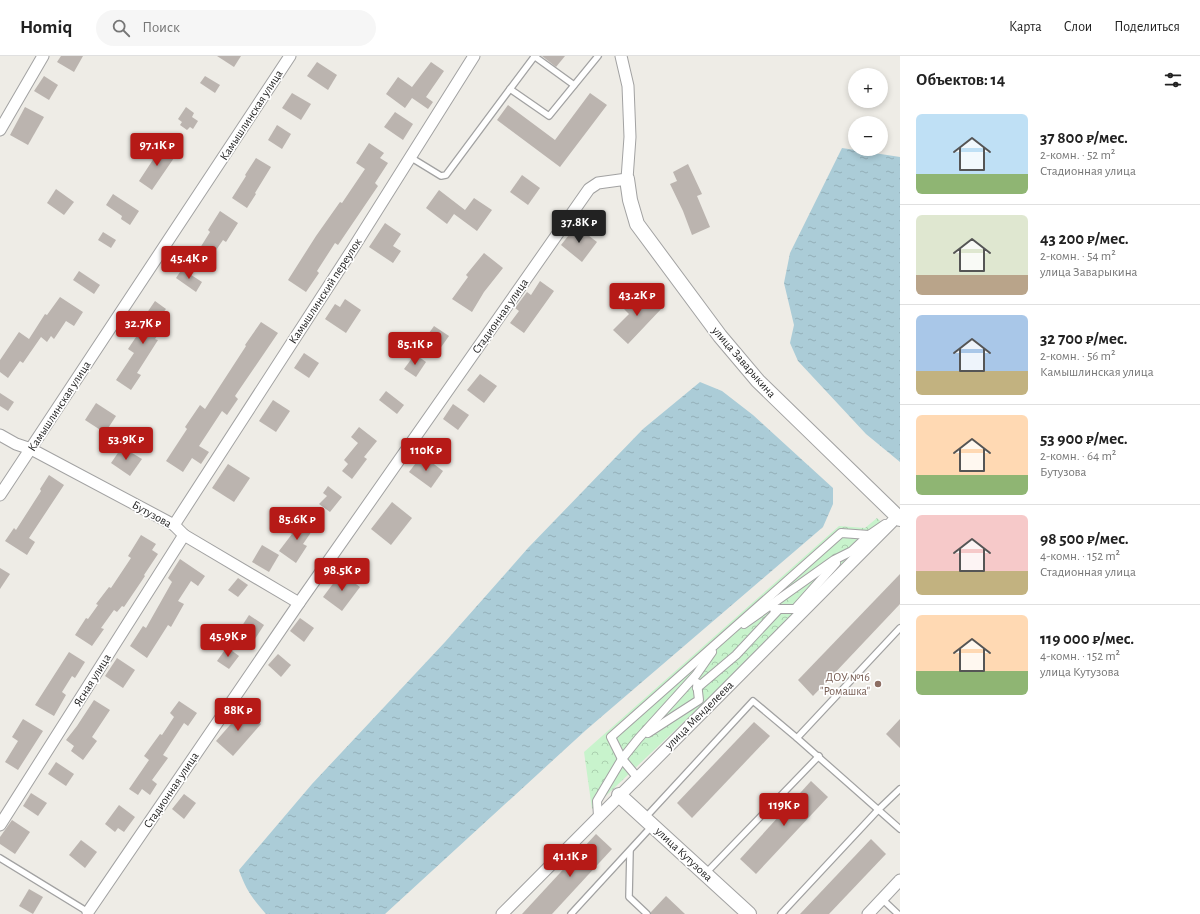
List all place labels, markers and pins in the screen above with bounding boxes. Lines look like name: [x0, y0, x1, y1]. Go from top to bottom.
pin: 97.1K ₽: [120, 133, 194, 167]
pin: 37.8K ₽: [542, 210, 616, 244]
pin: 45.4K ₽: [152, 246, 226, 280]
pin: 43.2K ₽: [600, 283, 674, 317]
pin: 32.7K ₽: [106, 311, 180, 345]
pin: 85.1K ₽: [378, 332, 452, 366]
pin: 53.9K ₽: [89, 427, 163, 461]
pin: 110K ₽: [393, 438, 459, 472]
pin: 85.6K ₽: [260, 507, 334, 541]
pin: 98.5K ₽: [305, 558, 379, 592]
pin: 45.9K ₽: [191, 624, 265, 658]
place label: ДОУ №16 "Ромашка": [820, 671, 870, 697]
marker: ДОУ №16 "Ромашка": [873, 679, 883, 689]
pin: 88K ₽: [210, 698, 266, 732]
pin: 119K ₽: [751, 793, 817, 827]
pin: 41.1K ₽: [533, 844, 607, 878]

